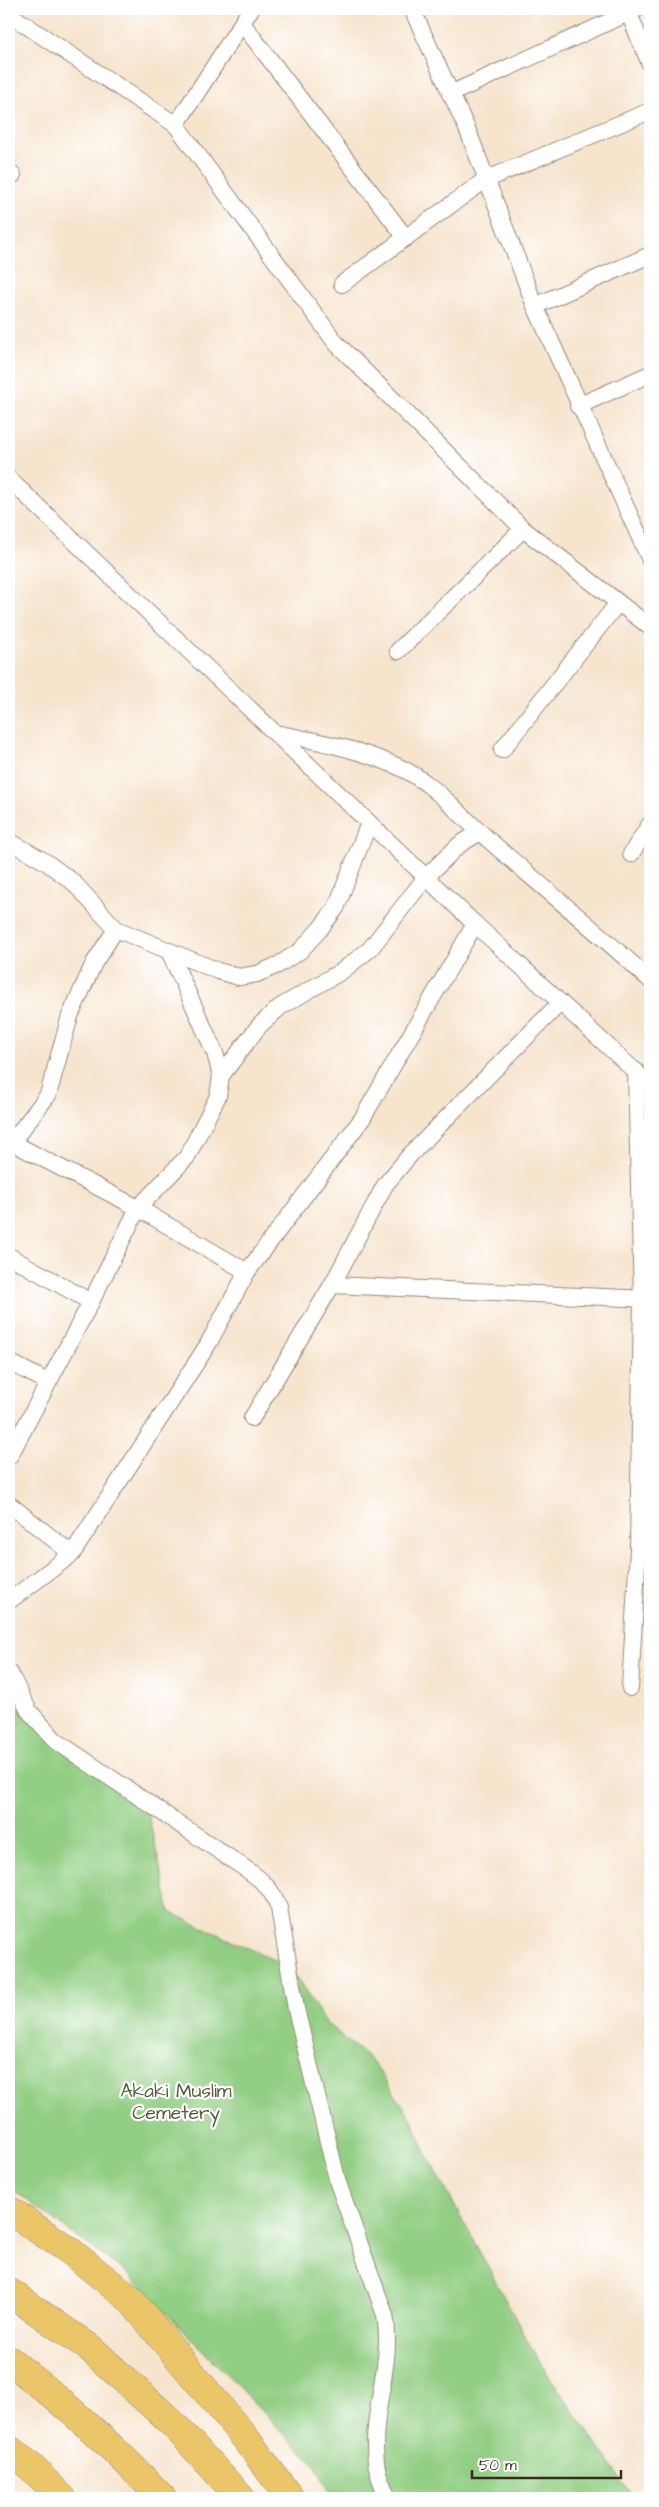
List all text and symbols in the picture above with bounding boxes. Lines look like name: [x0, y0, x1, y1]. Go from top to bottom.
park label: Akaki Muslim Cemetery: [120, 2078, 232, 2128]
scale bar: [472, 2447, 620, 2479]
text: 50 m: [479, 2455, 517, 2476]

